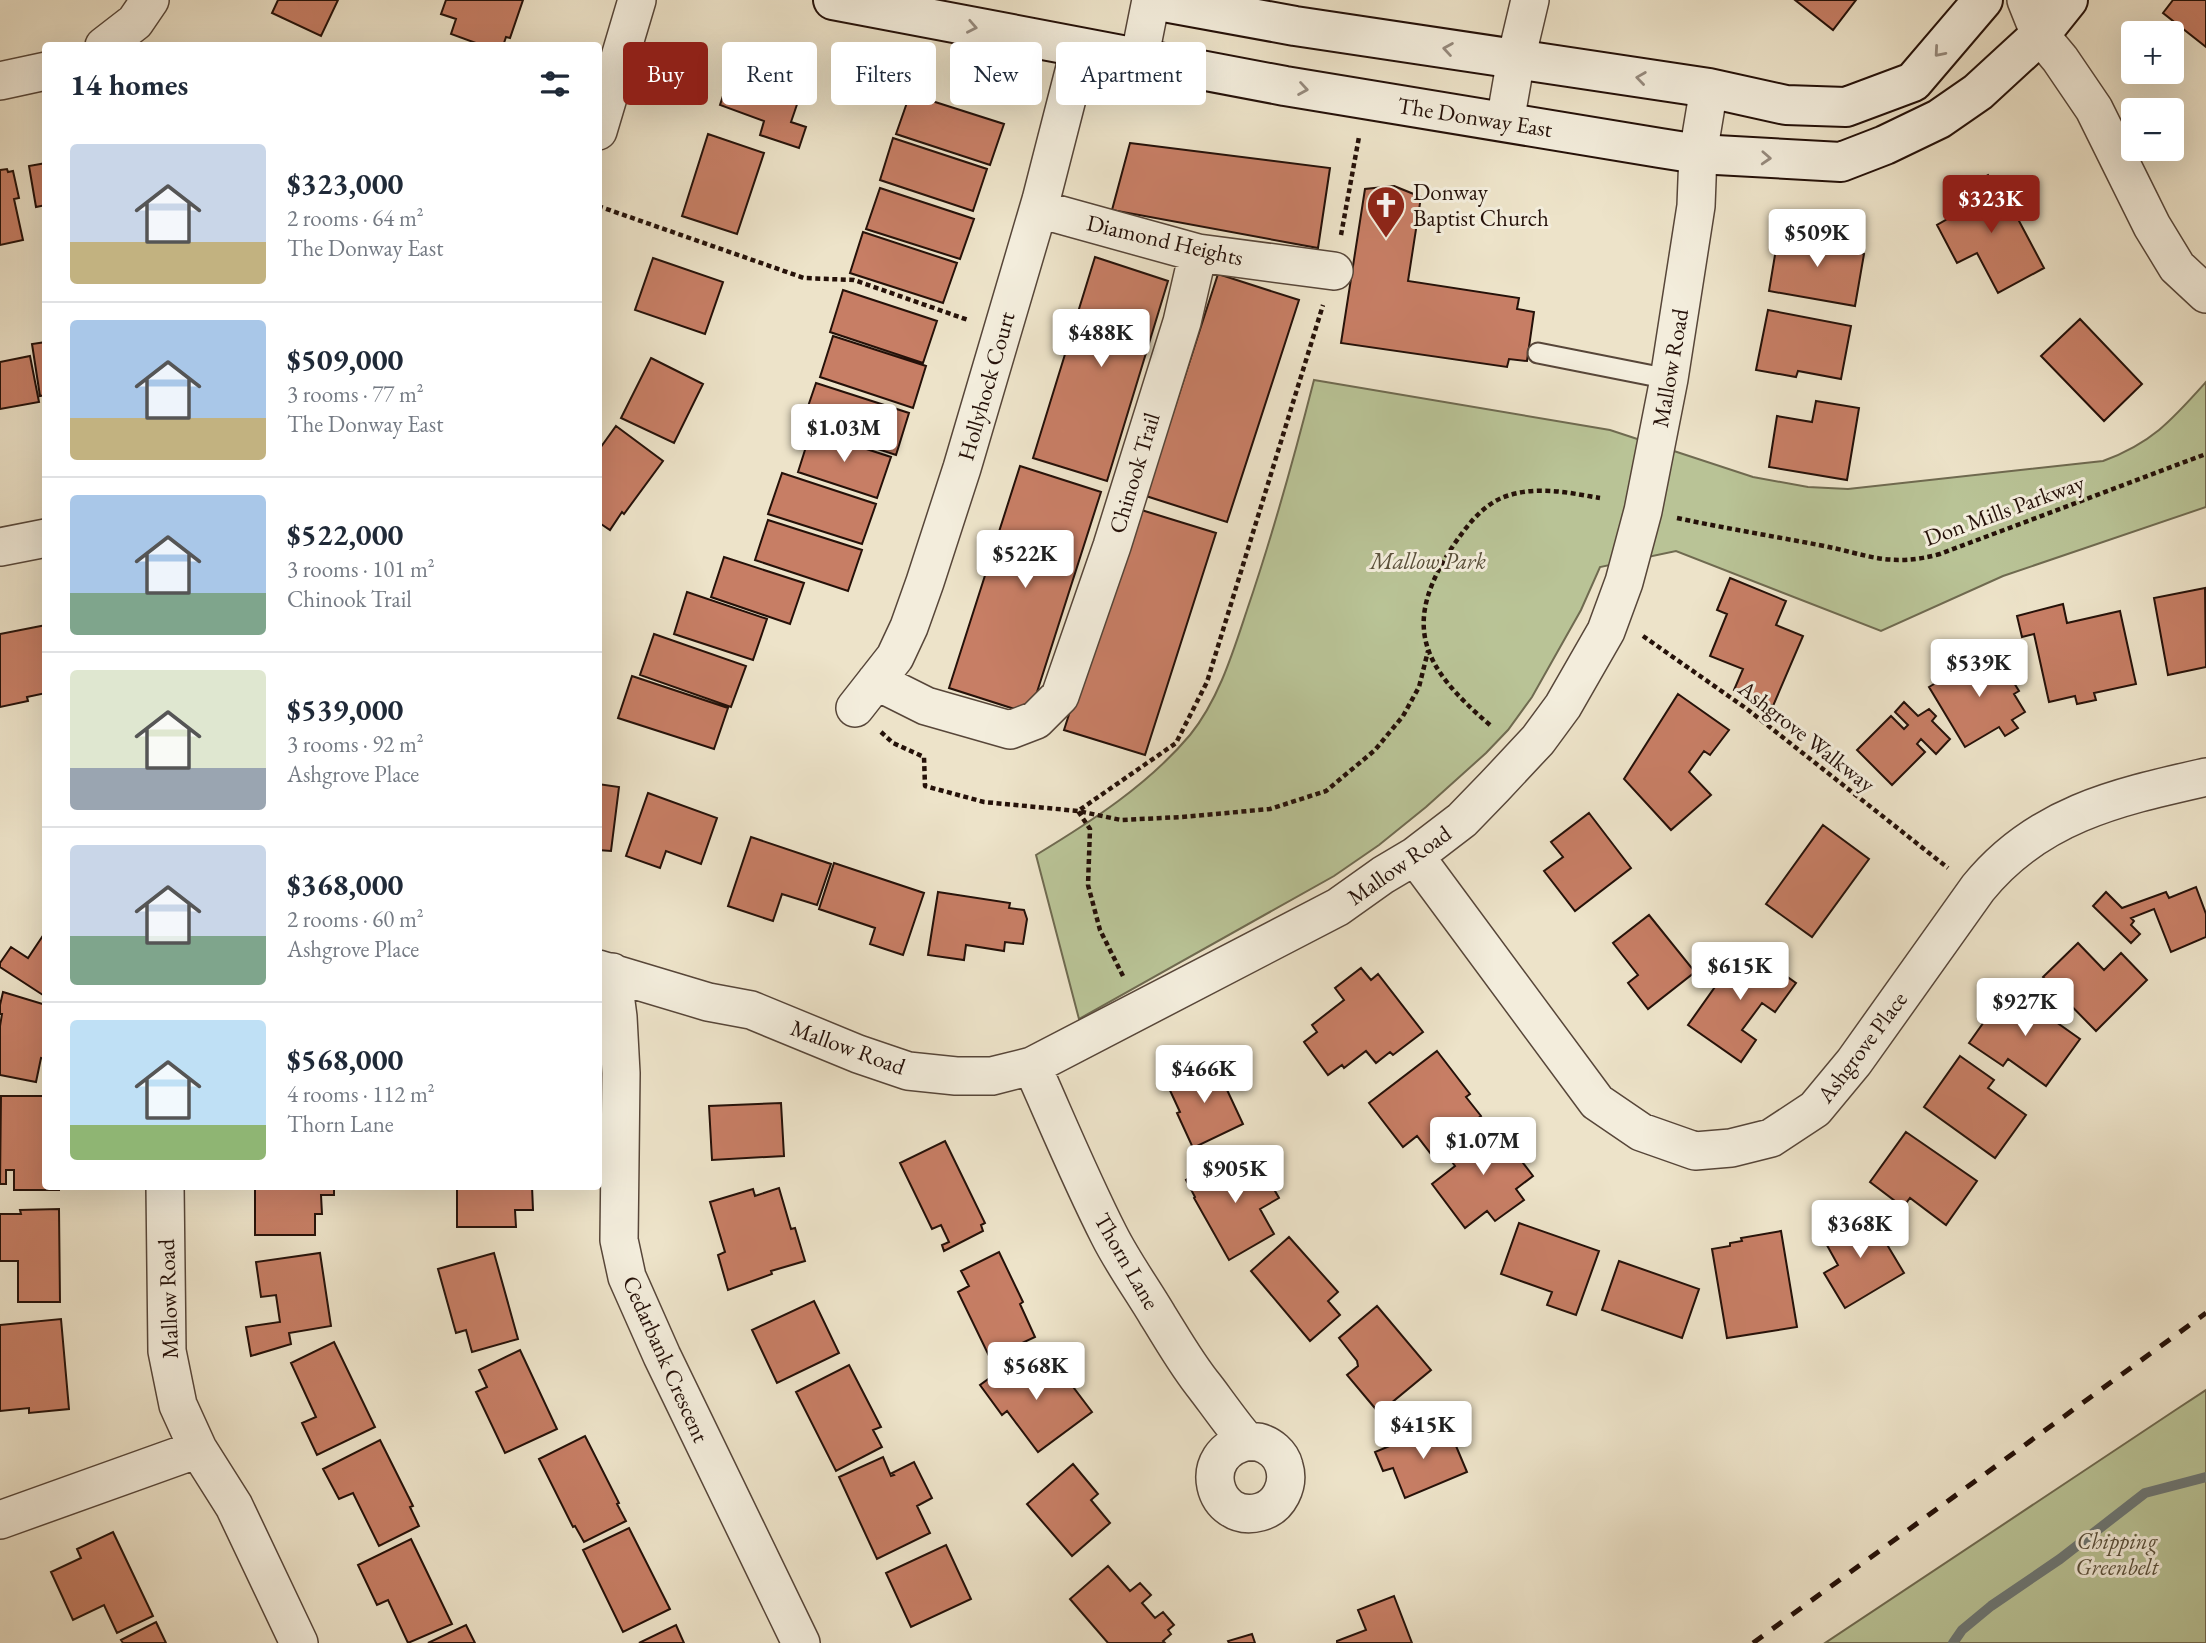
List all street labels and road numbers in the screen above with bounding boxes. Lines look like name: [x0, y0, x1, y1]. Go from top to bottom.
street label: The Donway East: [1395, 90, 1555, 144]
street label: Diamond Heights: [1084, 207, 1246, 273]
street label: Mallow Road: [1645, 306, 1695, 430]
street label: Hollyhock Court: [950, 307, 1022, 464]
street label: Chinook Trail: [1101, 408, 1167, 537]
street label: Don Mills Parkway: [1920, 467, 2089, 553]
street label: Ashgrove Walkway: [1732, 673, 1882, 799]
street label: Mallow Road: [1341, 818, 1457, 912]
street label: Ashgrove Place: [1810, 985, 1914, 1110]
street label: Mallow Road: [786, 1012, 910, 1082]
street label: Thorn Lane: [1087, 1207, 1167, 1315]
street label: Mallow Road: [151, 1238, 185, 1359]
street label: Cedarbank Crescent: [616, 1271, 716, 1448]

